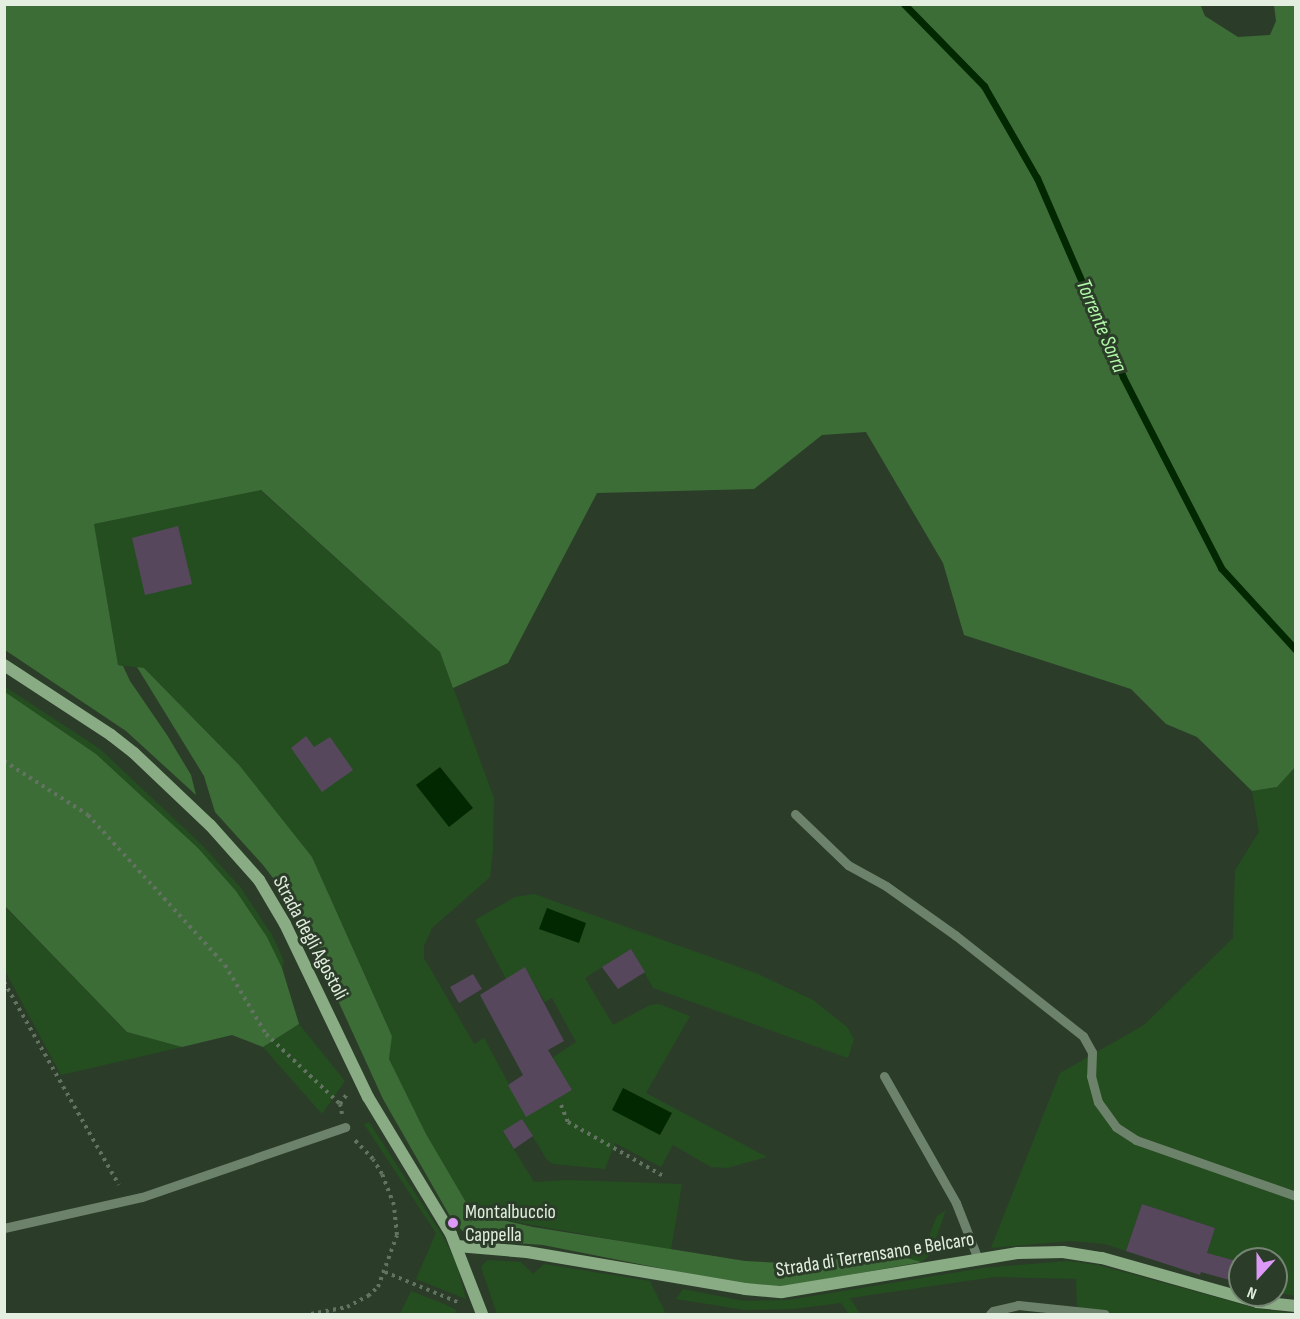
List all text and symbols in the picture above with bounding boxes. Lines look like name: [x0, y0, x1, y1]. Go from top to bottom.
water label: Torrente Sorra: [1070, 276, 1132, 376]
street label: Strada degli Agostoli: [267, 872, 353, 1004]
place label: Montalbuccio Cappella: [465, 1200, 556, 1247]
marker: Montalbuccio Cappella: [446, 1216, 460, 1230]
street label: Strada di Terrensano e Belcaro: [774, 1227, 976, 1283]
north arrow: [1228, 1247, 1288, 1307]
text: N: [1245, 1282, 1259, 1303]

